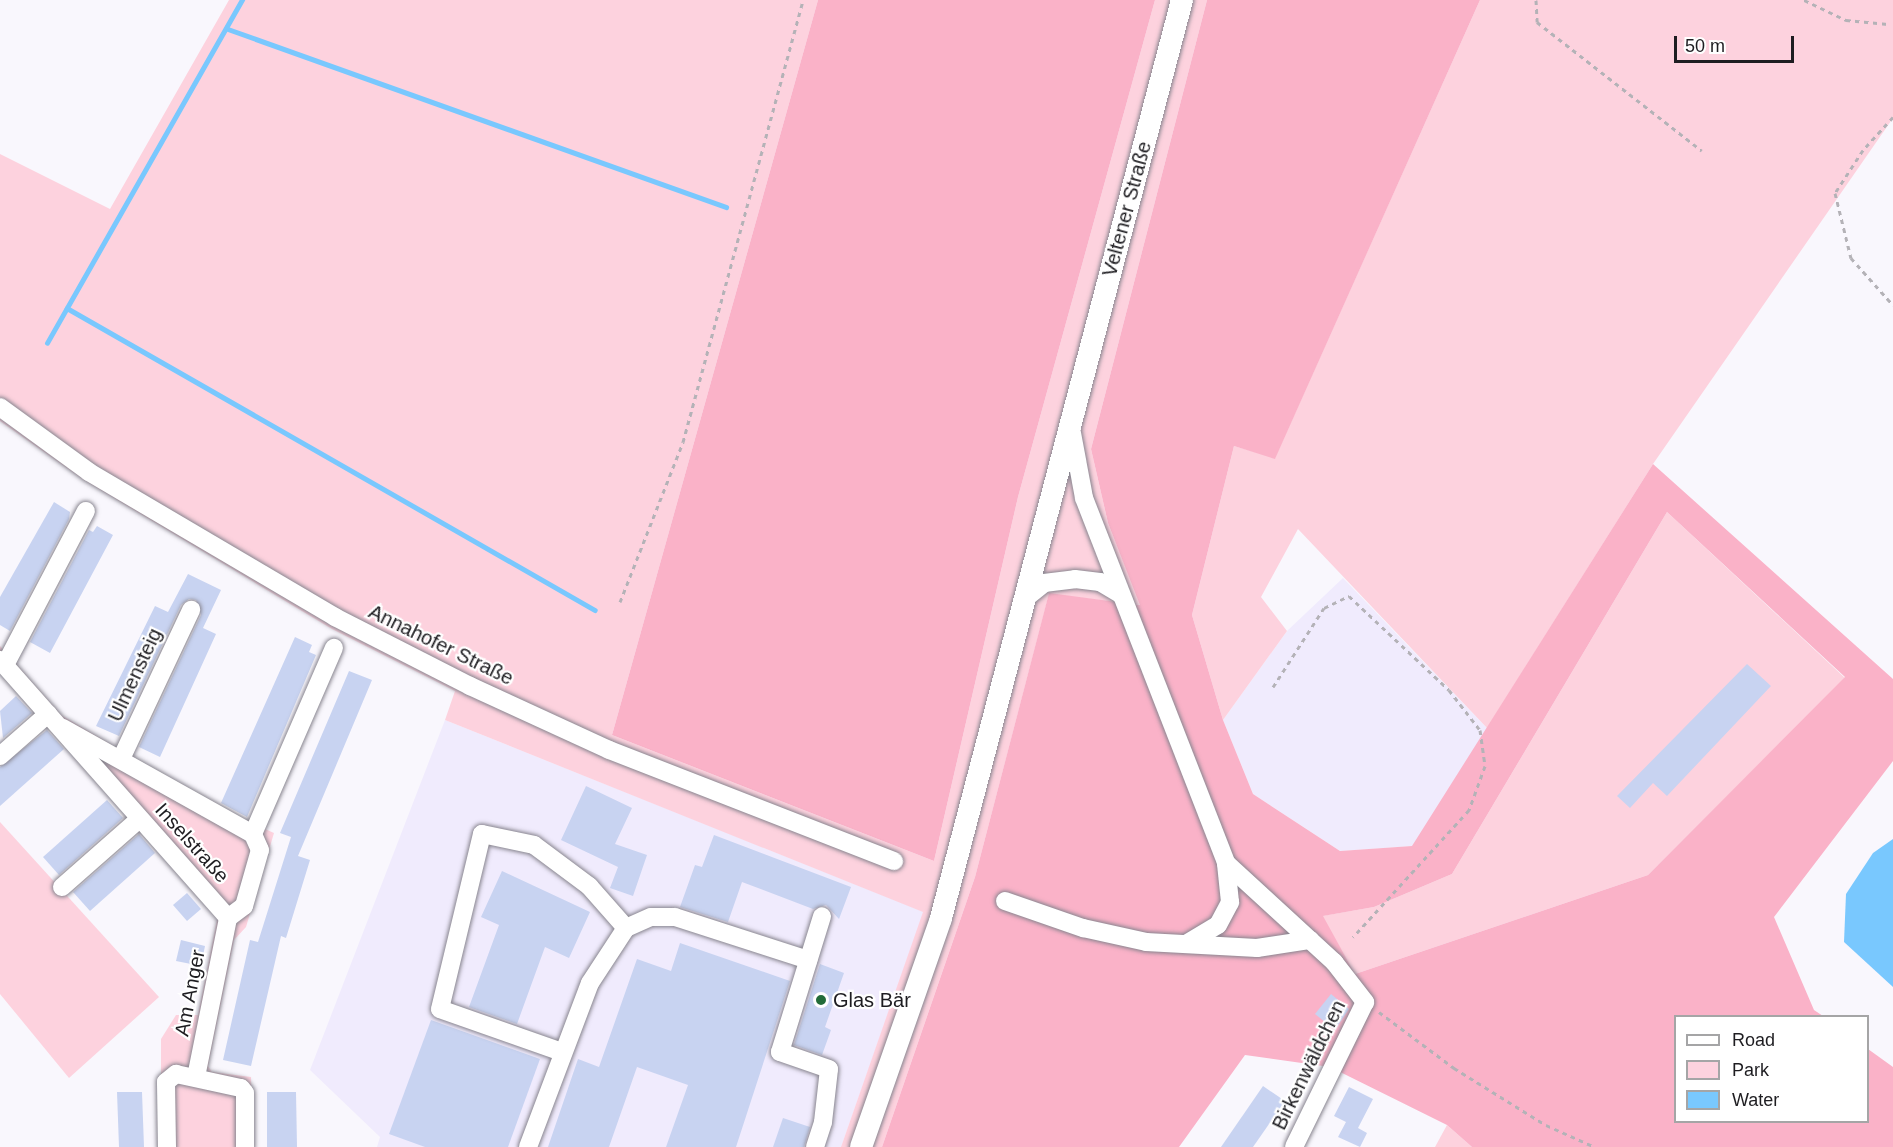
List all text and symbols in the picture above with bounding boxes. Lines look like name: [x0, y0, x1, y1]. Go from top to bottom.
scale bar: [1677, 24, 1797, 62]
text: 50 m: [1685, 36, 1725, 56]
street label: Veltener Straße: [1097, 139, 1157, 279]
street label: Annahofer Straße: [365, 600, 517, 690]
street label: Ulmensteig: [103, 625, 167, 725]
street label: Inselstraße: [150, 798, 234, 888]
street label: Am Anger: [170, 947, 210, 1039]
place label: Glas Bär: [833, 988, 911, 1012]
marker: Glas Bär: [814, 993, 828, 1007]
street label: Birkenwäldchen: [1267, 996, 1351, 1134]
legend: [1674, 1015, 1869, 1123]
text: Road: [1732, 1030, 1775, 1050]
text: Park: [1732, 1060, 1769, 1080]
text: Water: [1732, 1090, 1779, 1110]

